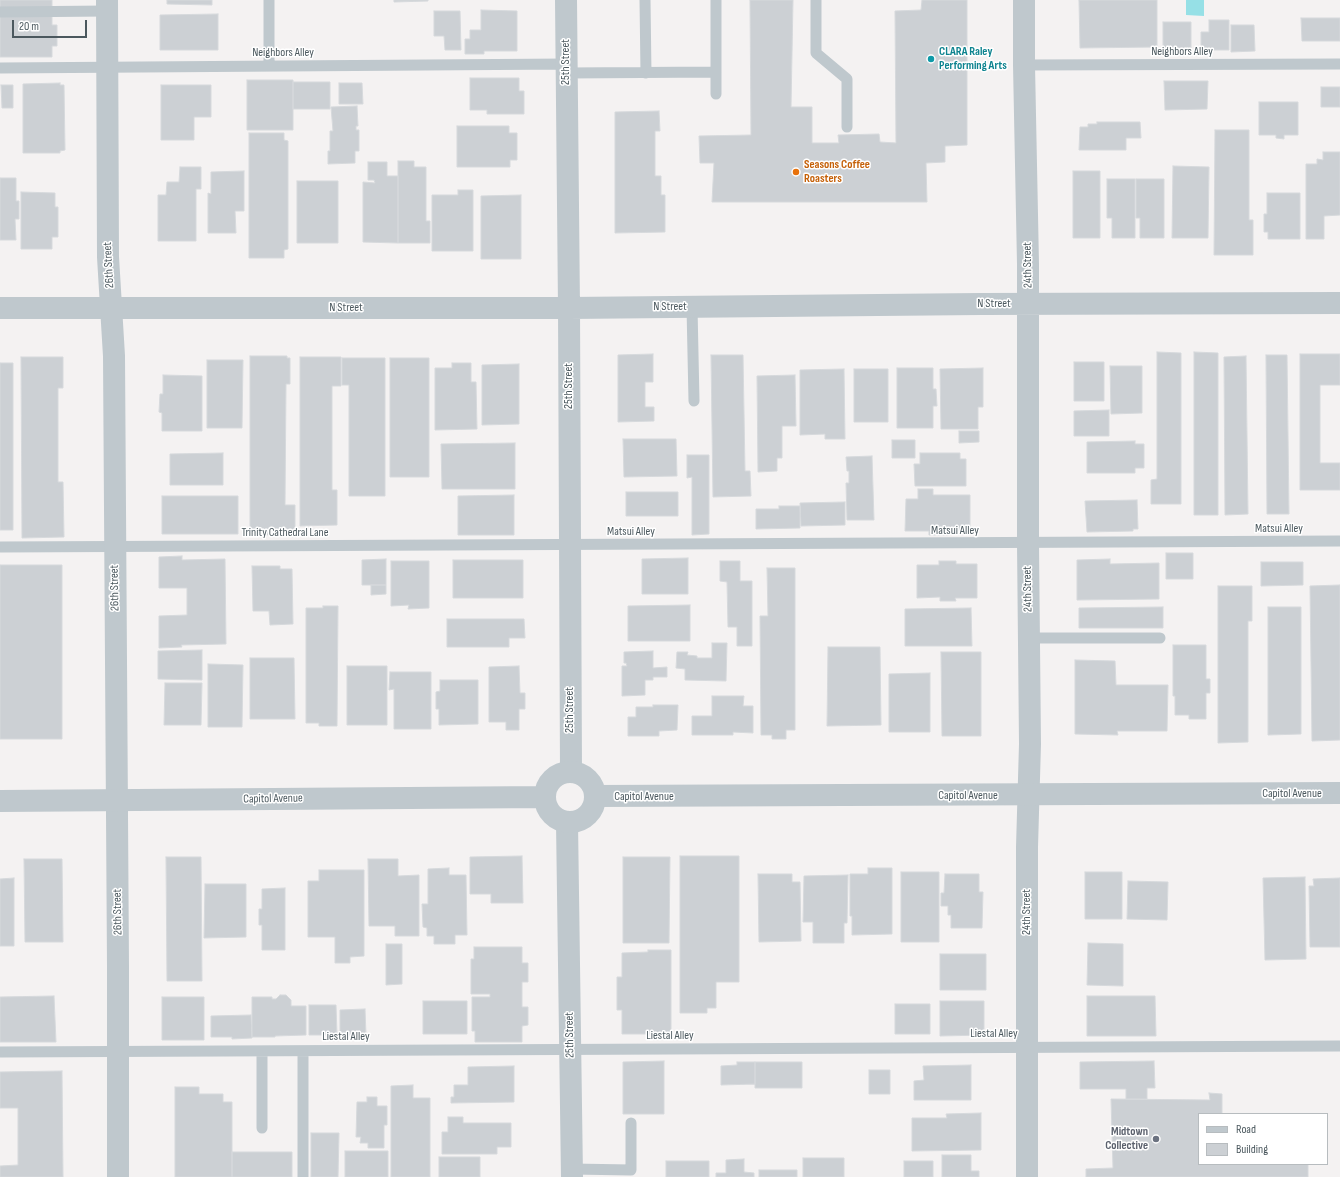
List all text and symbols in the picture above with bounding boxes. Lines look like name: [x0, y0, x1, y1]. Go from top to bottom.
scale bar: [14, 12, 89, 38]
text: 20 m: [19, 19, 39, 34]
street label: 25th Street: [559, 39, 573, 85]
place label: CLARA Raley Performing Arts: [939, 45, 1007, 73]
street label: Neighbors Alley: [1151, 45, 1213, 59]
street label: Neighbors Alley: [252, 46, 314, 60]
marker: CLARA Raley Performing Arts: [926, 54, 936, 64]
place label: Seasons Coffee Roasters: [804, 158, 870, 186]
marker: Seasons Coffee Roasters: [791, 167, 801, 177]
street label: 26th Street: [101, 242, 117, 288]
street label: 24th Street: [1020, 242, 1036, 288]
street label: N Street: [977, 297, 1011, 311]
street label: N Street: [653, 300, 687, 314]
street label: N Street: [329, 301, 363, 315]
street label: 25th Street: [562, 363, 576, 409]
street label: Matsui Alley: [1255, 522, 1303, 536]
street label: Matsui Alley: [931, 524, 979, 538]
street label: Matsui Alley: [607, 525, 655, 539]
street label: Trinity Cathedral Lane: [241, 526, 329, 540]
street label: 26th Street: [107, 565, 123, 611]
street label: 24th Street: [1020, 566, 1036, 612]
street label: 25th Street: [563, 687, 577, 733]
street label: Capitol Avenue: [1262, 787, 1322, 801]
street label: Capitol Avenue: [938, 789, 998, 803]
street label: Capitol Avenue: [614, 790, 674, 804]
street label: Capitol Avenue: [243, 791, 303, 807]
street label: 26th Street: [110, 889, 126, 935]
street label: 24th Street: [1020, 889, 1034, 935]
street label: 25th Street: [562, 1012, 578, 1058]
street label: Liestal Alley: [970, 1027, 1018, 1041]
street label: Liestal Alley: [646, 1029, 694, 1043]
street label: Liestal Alley: [322, 1030, 370, 1044]
legend: [1198, 1113, 1328, 1165]
text: Road: [1236, 1122, 1256, 1137]
place label: Midtown Collective: [1105, 1125, 1148, 1153]
marker: Midtown Collective: [1151, 1134, 1161, 1144]
text: Building: [1236, 1142, 1268, 1157]

